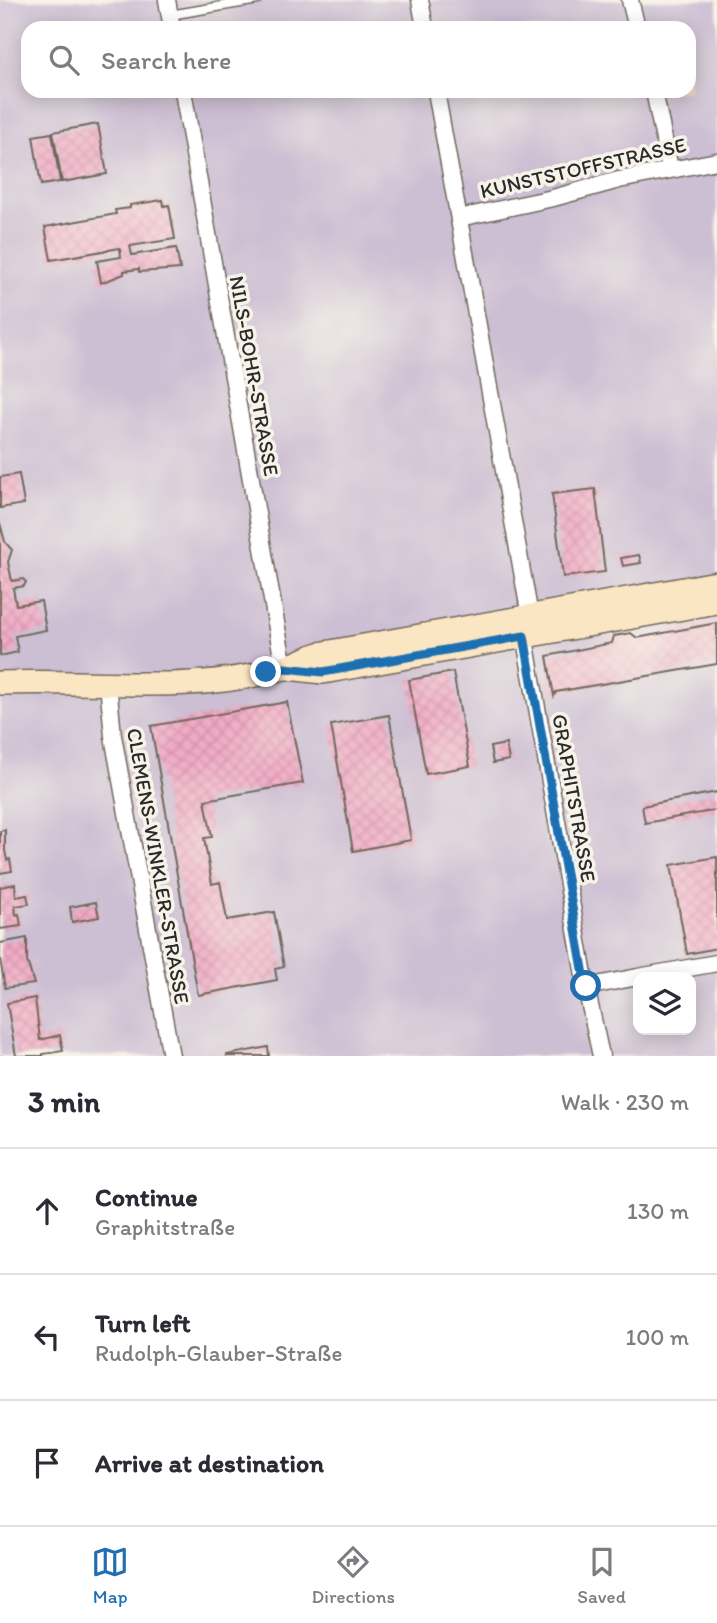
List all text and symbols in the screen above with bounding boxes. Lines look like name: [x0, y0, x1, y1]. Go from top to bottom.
search box: [21, 21, 696, 98]
icon: search: [45, 41, 83, 79]
text: Search here: [101, 44, 231, 76]
street label: KUNSTSTOFFSTRASSE: [477, 132, 688, 203]
street label: NILS-BOHR-STRASSE: [225, 274, 284, 478]
route end: [250, 656, 281, 687]
street label: GRAPHITSTRASSE: [547, 712, 602, 884]
street label: CLEMENS-WINKLER-STRASSE: [122, 726, 195, 1006]
route start: [570, 970, 601, 1001]
map controls: [633, 972, 696, 1035]
button: layers: [633, 972, 696, 1035]
text: 3 min: [28, 1083, 100, 1120]
text: Walk · 230 m: [561, 1088, 689, 1116]
text: Continue: [95, 1181, 198, 1213]
icon: ahead: [28, 1192, 66, 1230]
text: 130 m: [627, 1197, 689, 1225]
text: Graphitstraße: [95, 1213, 235, 1241]
text: Turn left: [95, 1307, 191, 1339]
icon: left: [28, 1318, 66, 1356]
text: 100 m: [625, 1323, 689, 1351]
text: Rudolph-Glauber-Straße: [95, 1339, 342, 1367]
icon: arrive: [28, 1444, 66, 1482]
text: Arrive at destination: [95, 1447, 324, 1479]
tab: Map: [91, 1543, 129, 1608]
tab: Directions: [311, 1543, 395, 1608]
tab: Saved: [577, 1543, 626, 1608]

